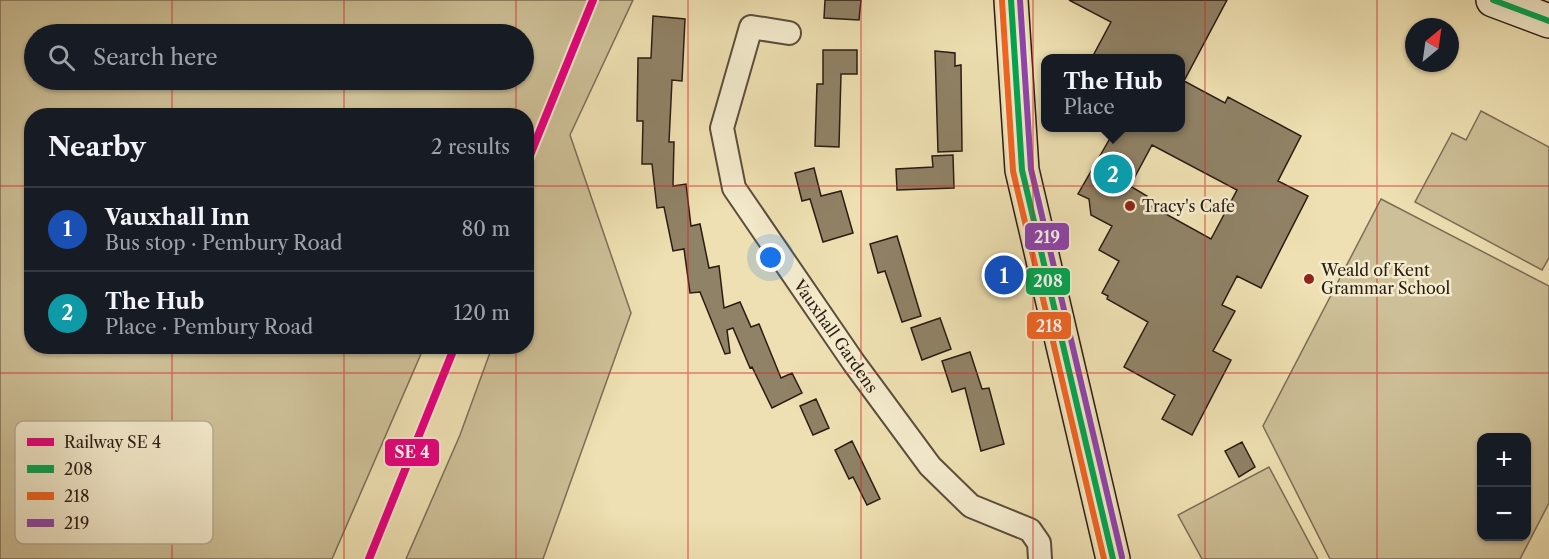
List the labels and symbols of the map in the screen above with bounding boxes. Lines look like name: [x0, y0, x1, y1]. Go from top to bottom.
north arrow: [1405, 18, 1459, 72]
pin: 2: [1094, 152, 1132, 196]
place label: Tracy's Cafe: [1142, 196, 1235, 216]
marker: Tracy's Cafe: [1123, 199, 1137, 213]
line badge: 219: [1024, 222, 1070, 251]
text: 219: [1034, 227, 1060, 247]
your location: [756, 243, 785, 272]
pin: 1: [984, 252, 1024, 298]
place label: Weald of Kent Grammar School: [1320, 260, 1451, 298]
line badge: 208: [1025, 267, 1071, 296]
text: 208: [1033, 271, 1063, 291]
marker: Weald of Kent Grammar School: [1302, 272, 1316, 286]
street label: Vauxhall Gardens: [789, 275, 882, 396]
line badge: 218: [1026, 311, 1072, 340]
text: 218: [1036, 316, 1062, 336]
legend: [15, 421, 213, 544]
text: Railway SE 4: [64, 432, 161, 452]
line badge: SE 4: [384, 438, 440, 467]
text: SE 4: [394, 442, 430, 462]
text: 208: [64, 459, 93, 479]
text: 218: [64, 486, 89, 506]
text: 219: [64, 513, 89, 533]

